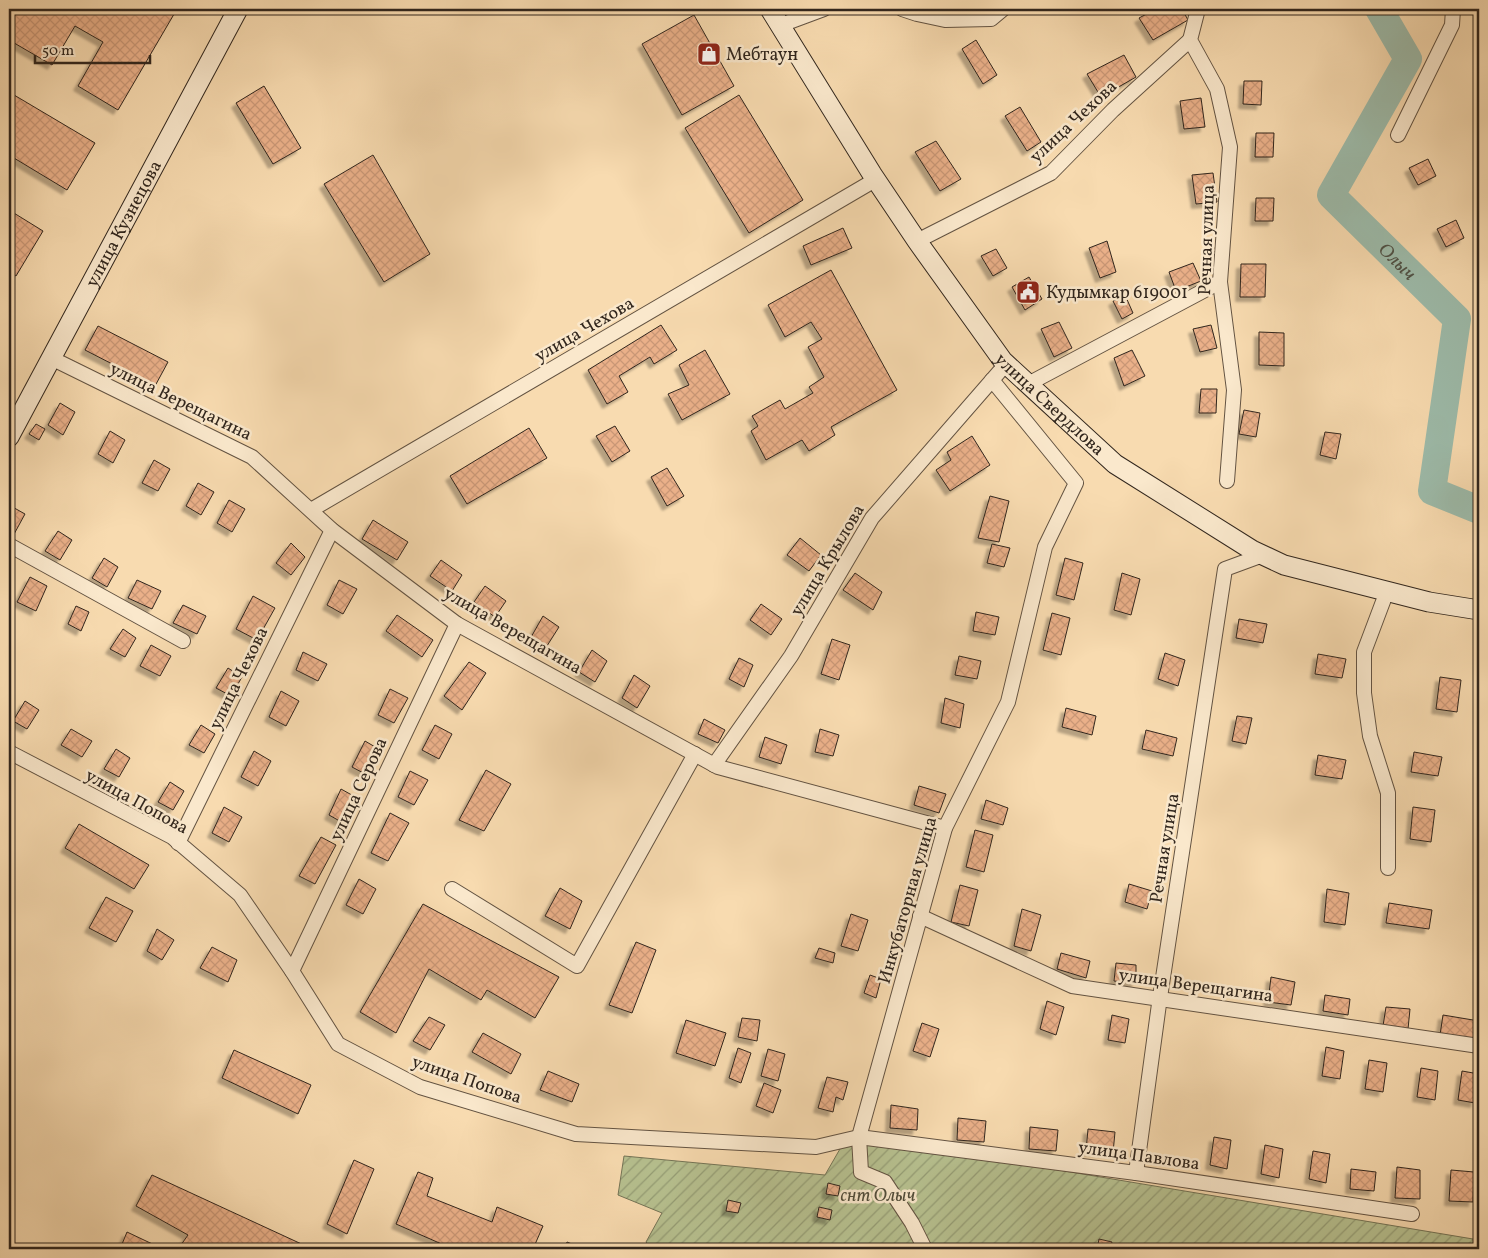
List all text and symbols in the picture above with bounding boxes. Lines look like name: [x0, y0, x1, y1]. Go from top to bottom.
scale bar: [35, 32, 150, 64]
text: 50 m: [42, 41, 74, 62]
shop icon: Мебтаун: [696, 41, 722, 67]
place label: Мебтаун: [726, 43, 798, 68]
street label: улица Чехова: [1025, 75, 1123, 169]
street label: улица Кузнецова: [80, 156, 169, 292]
street label: Речная улица: [1193, 184, 1222, 296]
water label: Олыч: [1372, 238, 1422, 287]
public building icon: Кудымкар 619001: [1015, 279, 1041, 305]
place label: Кудымкар 619001: [1046, 281, 1188, 306]
street label: улица Чехова: [530, 292, 639, 369]
street label: улица Свердлова: [988, 349, 1109, 462]
street label: улица Верещагина: [105, 357, 256, 448]
street label: улица Крылова: [785, 500, 872, 621]
street label: улица Верещагина: [439, 582, 586, 681]
street label: улица Чехова: [204, 623, 275, 734]
street label: улица Серова: [324, 734, 394, 846]
street label: улица Попова: [80, 764, 193, 841]
street label: Речная улица: [1144, 792, 1186, 905]
street label: Инкубаторная улица: [873, 814, 944, 987]
street label: улица Верещагина: [1117, 963, 1275, 1010]
street label: улица Попова: [408, 1050, 525, 1111]
street label: улица Павлова: [1076, 1136, 1201, 1177]
park label: снт Олыч: [841, 1184, 915, 1209]

